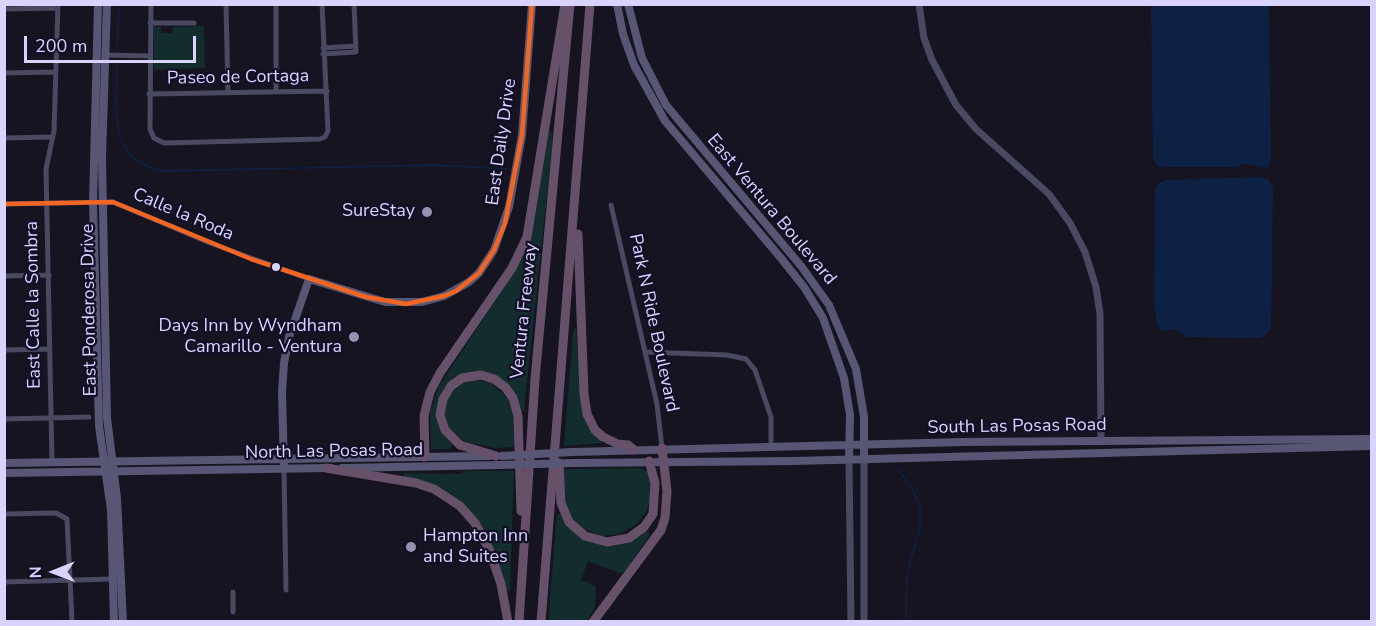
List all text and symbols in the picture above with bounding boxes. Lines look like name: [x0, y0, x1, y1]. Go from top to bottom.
scale bar: [27, 24, 200, 62]
text: 200 m: [35, 34, 87, 58]
street label: Paseo de Cortaga: [167, 66, 309, 90]
street label: East Daily Drive: [482, 77, 522, 207]
street label: East Ventura Boulevard: [702, 130, 840, 290]
street label: Calle la Roda: [129, 184, 237, 246]
place label: SureStay: [342, 201, 415, 223]
marker: SureStay: [420, 205, 434, 219]
street label: East Calle la Sombra: [22, 221, 46, 389]
street label: East Ponderosa Drive: [78, 224, 102, 396]
street label: Park N Ride Boulevard: [624, 232, 682, 414]
street label: Ventura Freeway: [507, 242, 543, 380]
unlabelled marker: [270, 261, 282, 273]
place label: Days Inn by Wyndham Camarillo - Ventura: [158, 316, 342, 358]
marker: Days Inn by Wyndham Camarillo - Ventura: [347, 330, 361, 344]
street label: South Las Posas Road: [927, 415, 1107, 439]
street label: North Las Posas Road: [245, 440, 423, 464]
place label: Hampton Inn and Suites: [423, 526, 528, 568]
marker: Hampton Inn and Suites: [404, 540, 418, 554]
north arrow: [24, 542, 84, 602]
text: N: [25, 566, 47, 578]

